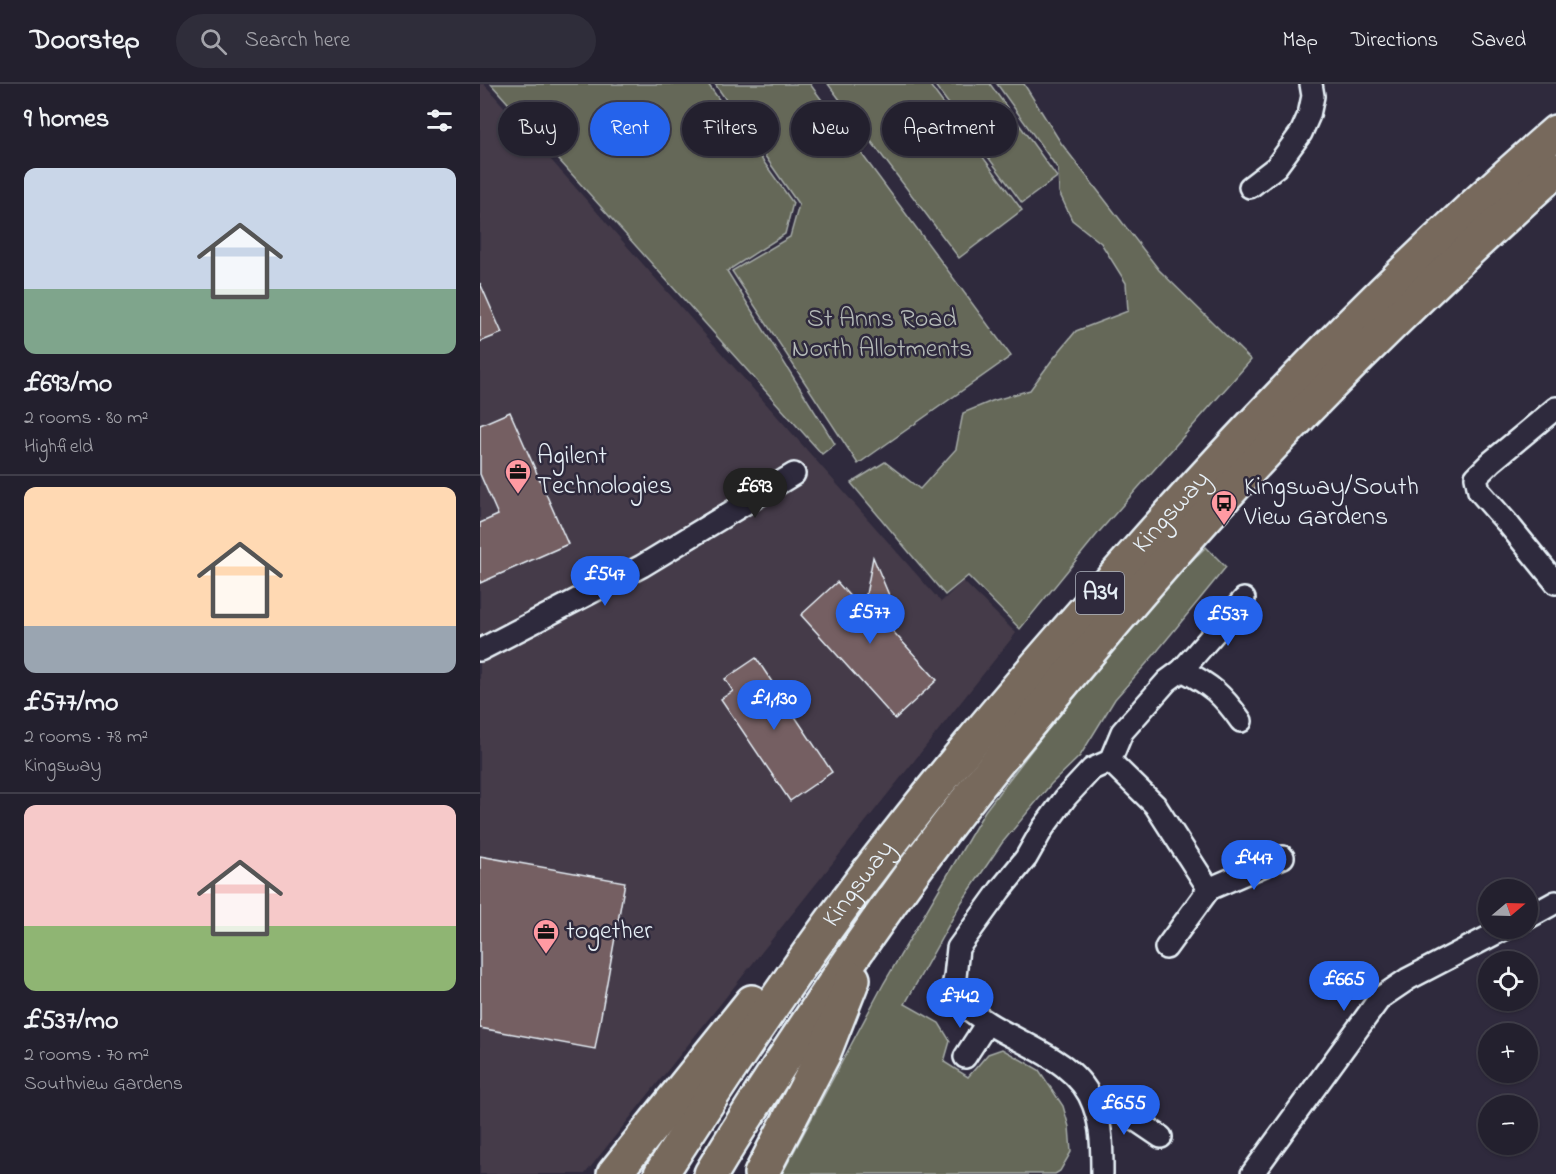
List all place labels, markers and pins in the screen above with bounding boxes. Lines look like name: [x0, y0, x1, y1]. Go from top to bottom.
place label: Agilent Technologies: [537, 438, 672, 506]
office icon: Agilent Technologies: [503, 457, 533, 495]
pin: £693: [719, 468, 791, 519]
place label: Kingsway/South View Gardens: [1243, 469, 1419, 537]
bus stop icon: Kingsway/South View Gardens: [1209, 488, 1239, 526]
pin: £547: [569, 556, 641, 607]
pin: £577: [834, 594, 906, 645]
pin: £537: [1192, 596, 1264, 647]
pin: £1,130: [725, 680, 823, 731]
pin: £447: [1218, 840, 1290, 891]
place label: together: [566, 913, 653, 951]
office icon: together: [531, 917, 561, 955]
pin: £665: [1308, 961, 1380, 1012]
pin: £742: [924, 978, 996, 1029]
pin: £655: [1088, 1085, 1160, 1136]

